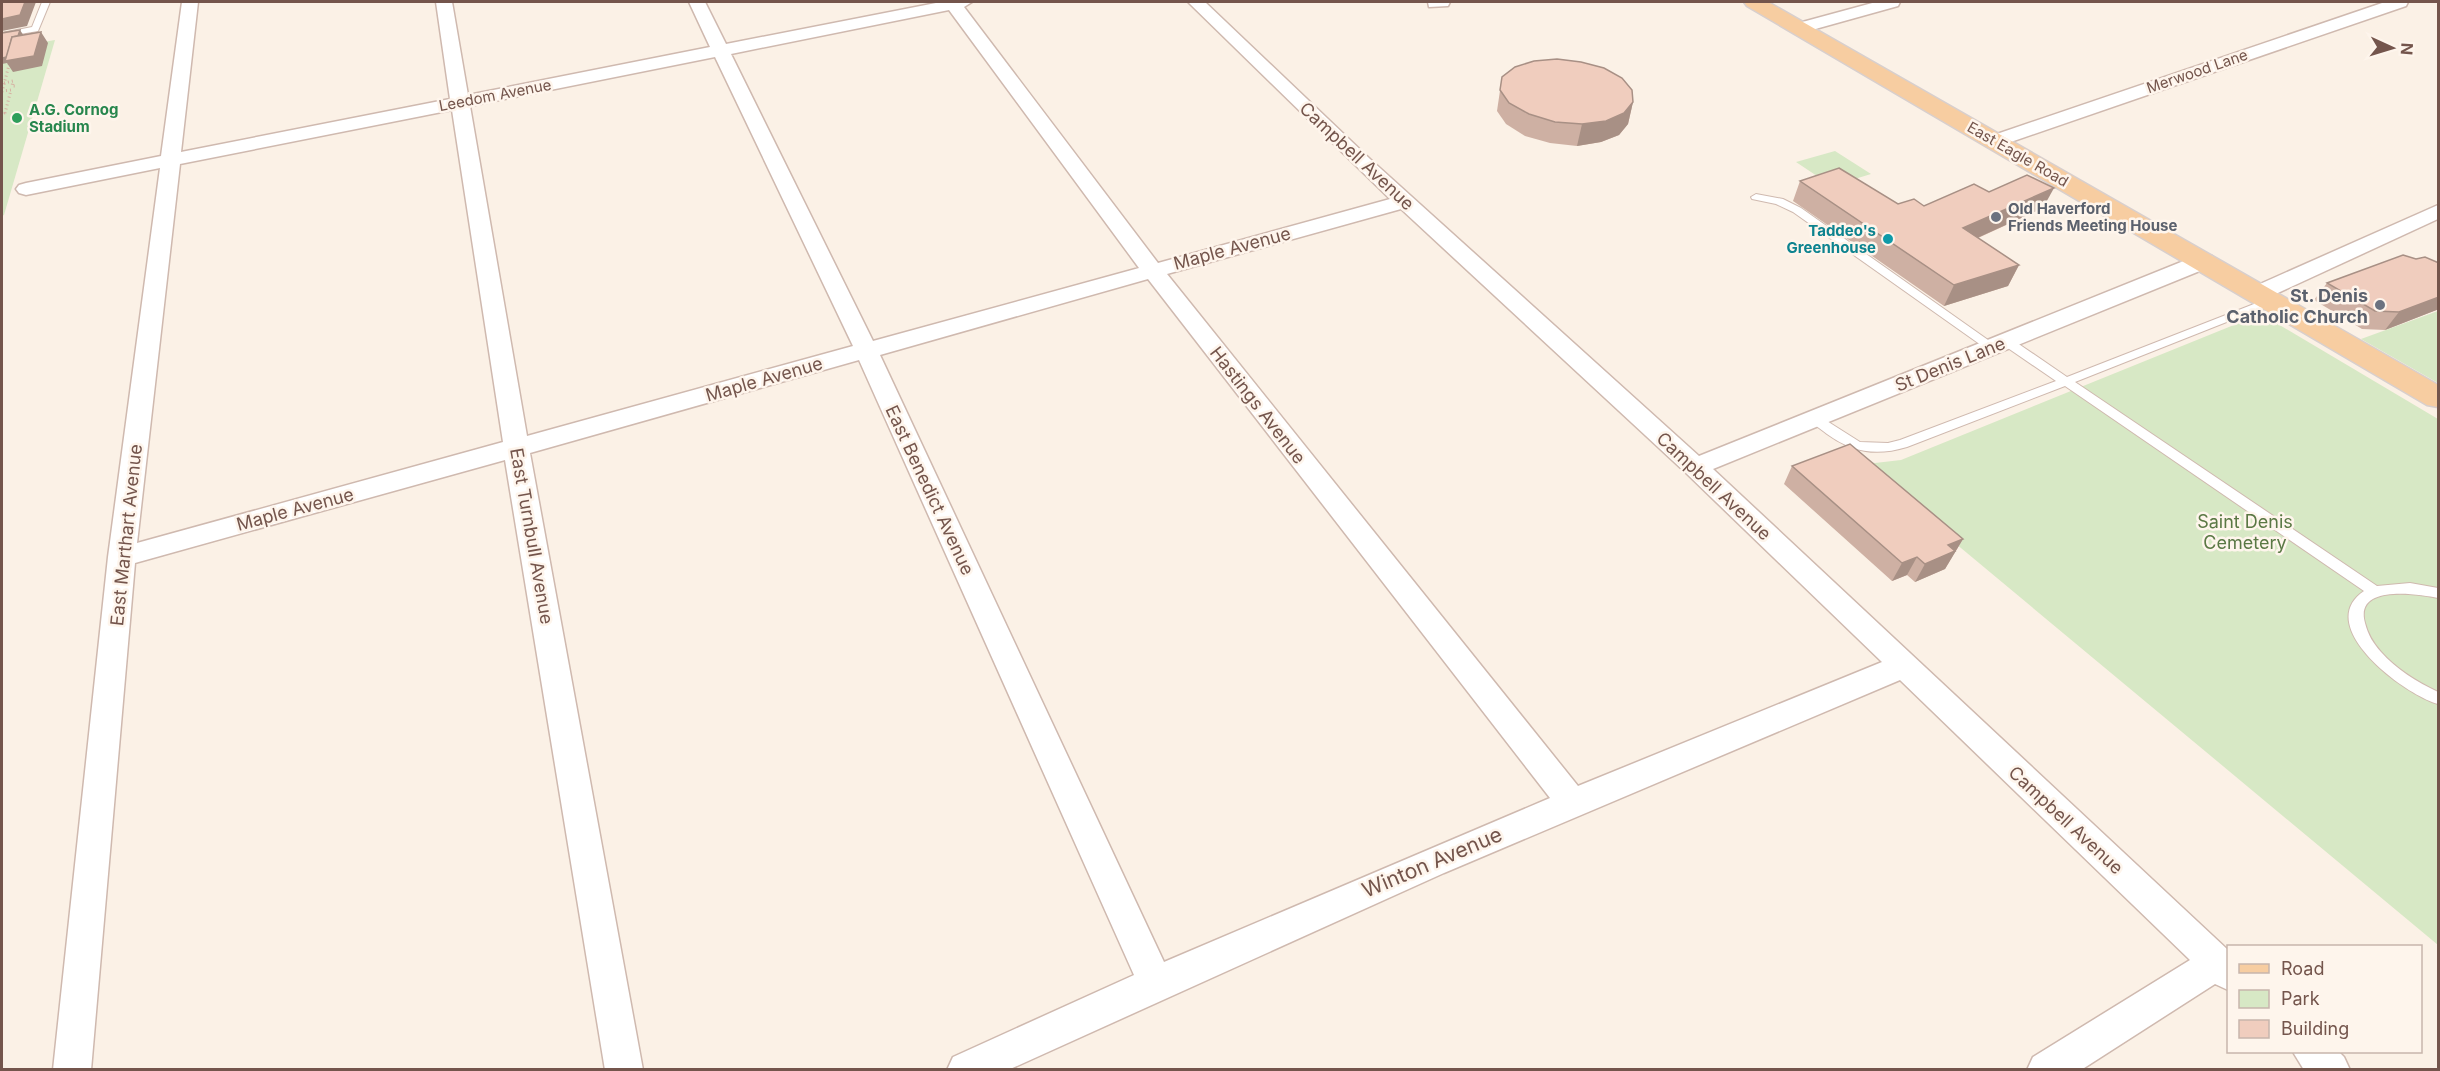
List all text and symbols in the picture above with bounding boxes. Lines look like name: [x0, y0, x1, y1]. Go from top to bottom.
north arrow: [2362, 18, 2422, 78]
text: N: [2397, 42, 2417, 56]
street label: Merwood Lane: [2144, 45, 2250, 97]
street label: Leedom Avenue: [437, 75, 553, 115]
street label: Campbell Avenue: [1296, 98, 1418, 214]
place label: A.G. Cornog Stadium: [29, 100, 118, 136]
marker: A.G. Cornog Stadium: [10, 111, 24, 125]
street label: East Eagle Road: [1964, 117, 2072, 191]
place label: Old Haverford Friends Meeting House: [2008, 199, 2177, 235]
marker: Old Haverford Friends Meeting House: [1989, 210, 2003, 224]
place label: Taddeo's Greenhouse: [1787, 221, 1876, 257]
street label: Maple Avenue: [1171, 222, 1293, 274]
marker: Taddeo's Greenhouse: [1881, 232, 1895, 246]
place label: St. Denis Catholic Church: [2226, 285, 2368, 327]
marker: St. Denis Catholic Church: [2373, 298, 2387, 312]
street label: St Denis Lane: [1892, 332, 2008, 396]
street label: Hastings Avenue: [1206, 342, 1310, 468]
street label: Maple Avenue: [703, 352, 825, 406]
street label: East Benedict Avenue: [881, 402, 979, 578]
street label: Campbell Avenue: [1653, 428, 1775, 544]
street label: East Marthart Avenue: [106, 443, 146, 627]
street label: East Turnbull Avenue: [506, 446, 558, 626]
street label: Maple Avenue: [234, 483, 356, 535]
park label: Saint Denis Cemetery: [2197, 511, 2293, 553]
street label: Campbell Avenue: [2005, 762, 2127, 878]
street label: Winton Avenue: [1358, 821, 1506, 903]
legend: [2227, 945, 2422, 1053]
text: Road: [2281, 958, 2324, 979]
text: Park: [2281, 988, 2320, 1009]
text: Building: [2281, 1018, 2349, 1039]

